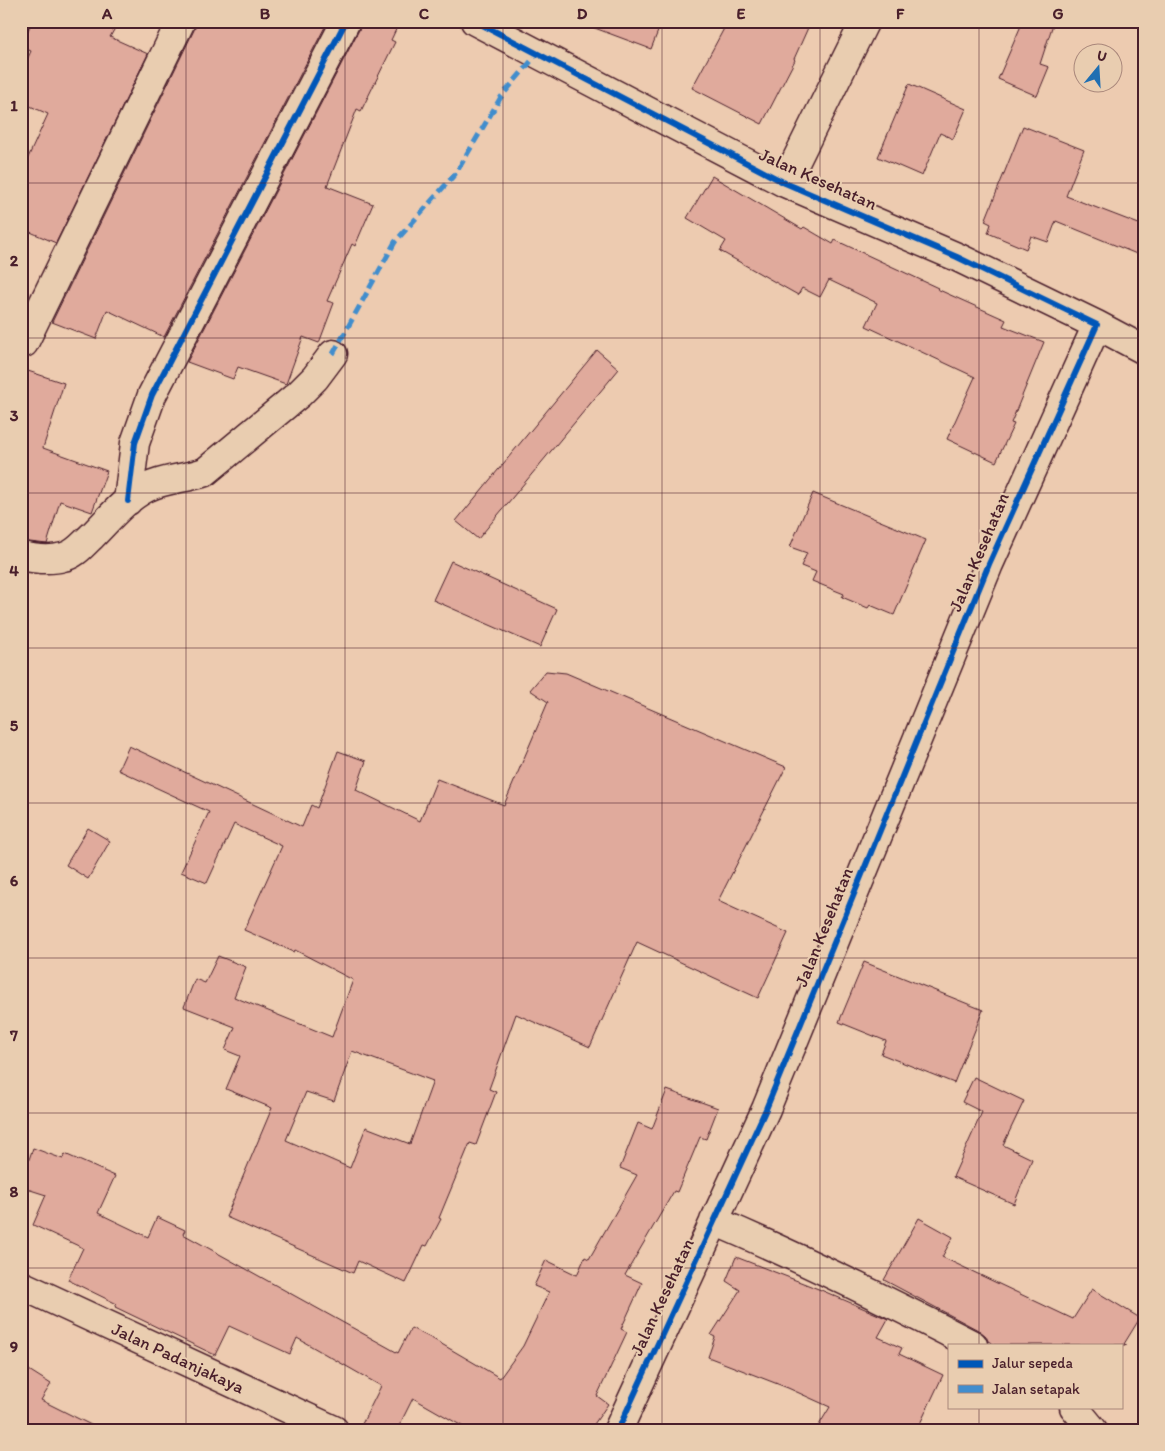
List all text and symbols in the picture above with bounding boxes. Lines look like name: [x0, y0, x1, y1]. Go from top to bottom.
text: A: [101, 4, 113, 23]
text: B: [260, 4, 271, 23]
text: C: [419, 4, 430, 23]
text: D: [577, 4, 588, 23]
text: E: [737, 4, 746, 23]
text: F: [896, 4, 905, 23]
text: G: [1052, 4, 1064, 23]
north arrow: [1072, 42, 1122, 92]
text: U: [1095, 47, 1109, 66]
text: 1: [10, 96, 18, 115]
street label: Jalan Kesehatan: [756, 143, 880, 215]
text: 2: [10, 251, 19, 270]
text: 3: [10, 406, 19, 425]
street label: Jalan Kesehatan: [944, 489, 1014, 615]
text: 4: [9, 561, 19, 580]
text: 5: [10, 716, 19, 735]
street label: Jalan Kesehatan: [790, 864, 858, 990]
text: 6: [10, 871, 19, 890]
text: 7: [9, 1026, 18, 1045]
text: 8: [10, 1182, 19, 1201]
street label: Jalan Kesehatan: [625, 1235, 699, 1359]
street label: Jalan Padanjakaya: [108, 1318, 248, 1399]
text: 9: [10, 1337, 18, 1356]
legend: [948, 1344, 1122, 1408]
text: Jalur sepeda: [992, 1354, 1073, 1372]
text: Jalan setapak: [992, 1380, 1080, 1398]

